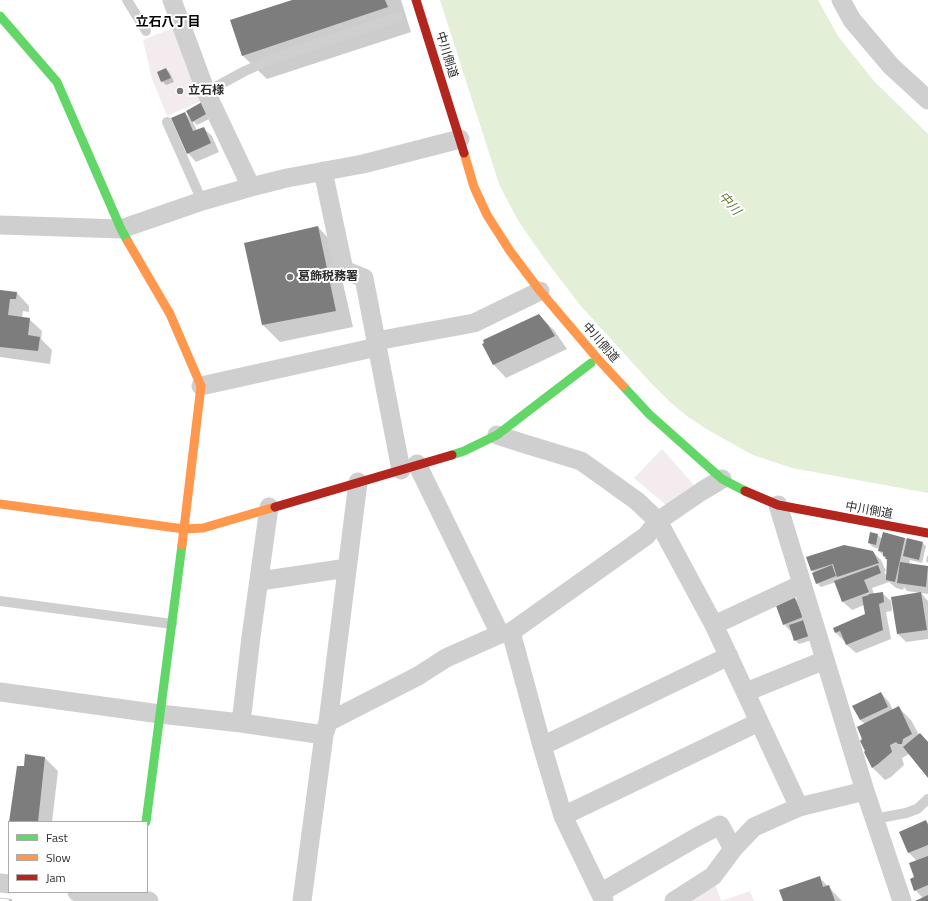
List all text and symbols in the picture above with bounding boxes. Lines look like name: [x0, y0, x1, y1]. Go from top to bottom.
district label: 立石八丁目: [136, 15, 200, 31]
street label: 中川側道: [432, 30, 460, 80]
place label: 立石様: [188, 84, 224, 98]
marker: 立石様: [175, 86, 185, 96]
water label: 中川: [715, 189, 743, 219]
place label: 葛飾税務署: [298, 270, 358, 284]
marker: 葛飾税務署: [285, 272, 295, 282]
street label: 中川側道: [579, 320, 621, 366]
street label: 中川側道: [844, 500, 894, 522]
legend: [8, 821, 148, 893]
text: Fast: [46, 828, 68, 847]
text: Slow: [46, 848, 71, 867]
text: Jam: [46, 868, 66, 887]

